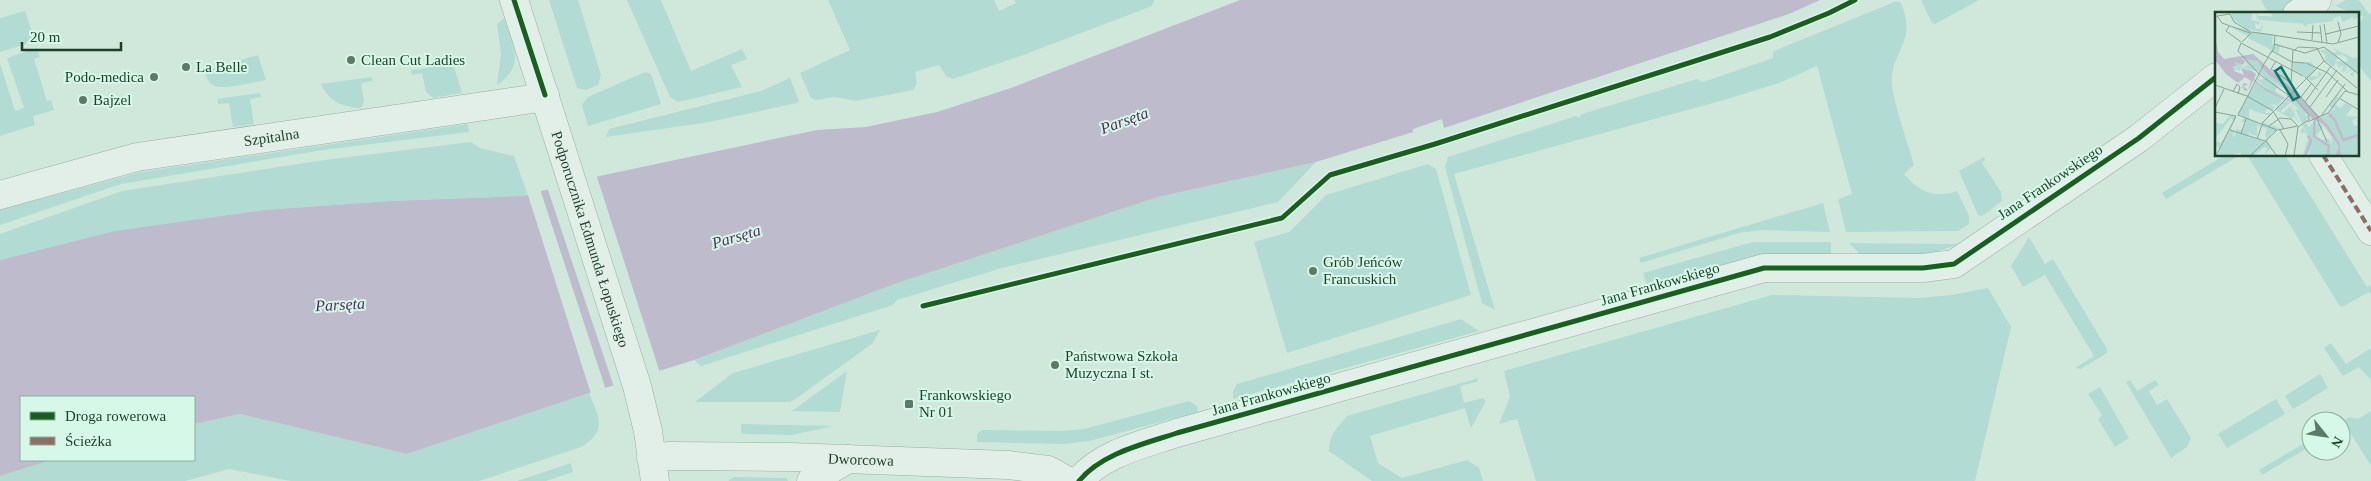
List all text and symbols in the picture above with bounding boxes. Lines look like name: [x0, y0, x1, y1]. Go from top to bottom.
inset map: [2215, 12, 2358, 156]
scale bar: [22, 20, 121, 52]
text: 20 m: [30, 29, 61, 45]
place label: Clean Cut Ladies: [361, 52, 465, 68]
marker: Clean Cut Ladies: [345, 54, 357, 66]
place label: La Belle: [196, 59, 248, 75]
marker: La Belle: [180, 61, 192, 73]
place label: Podo-medica: [65, 69, 144, 85]
marker: Podo-medica: [148, 71, 160, 83]
place label: Bajzel: [93, 92, 131, 108]
marker: Bajzel: [77, 94, 89, 106]
water label: Parsęta: [1097, 104, 1151, 138]
street label: Szpitalna: [243, 125, 301, 149]
street label: Podporucznika Edmunda Łopuskiego: [548, 129, 632, 349]
street label: Jana Frankowskiego: [1995, 141, 2105, 223]
water label: Parsęta: [709, 221, 763, 253]
place label: Grób Jeńców Francuskich: [1323, 254, 1403, 287]
street label: Jana Frankowskiego: [1599, 259, 1721, 309]
marker: Grób Jeńców Francuskich: [1307, 265, 1319, 277]
water label: Parsęta: [314, 295, 365, 315]
place label: Państwowa Szkoła Muzyczna I st.: [1065, 348, 1178, 381]
marker: Państwowa Szkoła Muzyczna I st.: [1049, 359, 1061, 371]
street label: Jana Frankowskiego: [1210, 369, 1332, 419]
place label: Frankowskiego Nr 01: [919, 387, 1012, 420]
legend: [20, 396, 195, 461]
marker: Frankowskiego Nr 01: [903, 398, 915, 410]
text: Droga rowerowa: [65, 408, 167, 424]
north arrow: [2301, 411, 2351, 461]
text: Ścieżka: [65, 433, 112, 449]
text: N: [2328, 434, 2346, 450]
street label: Dworcowa: [828, 450, 894, 469]

